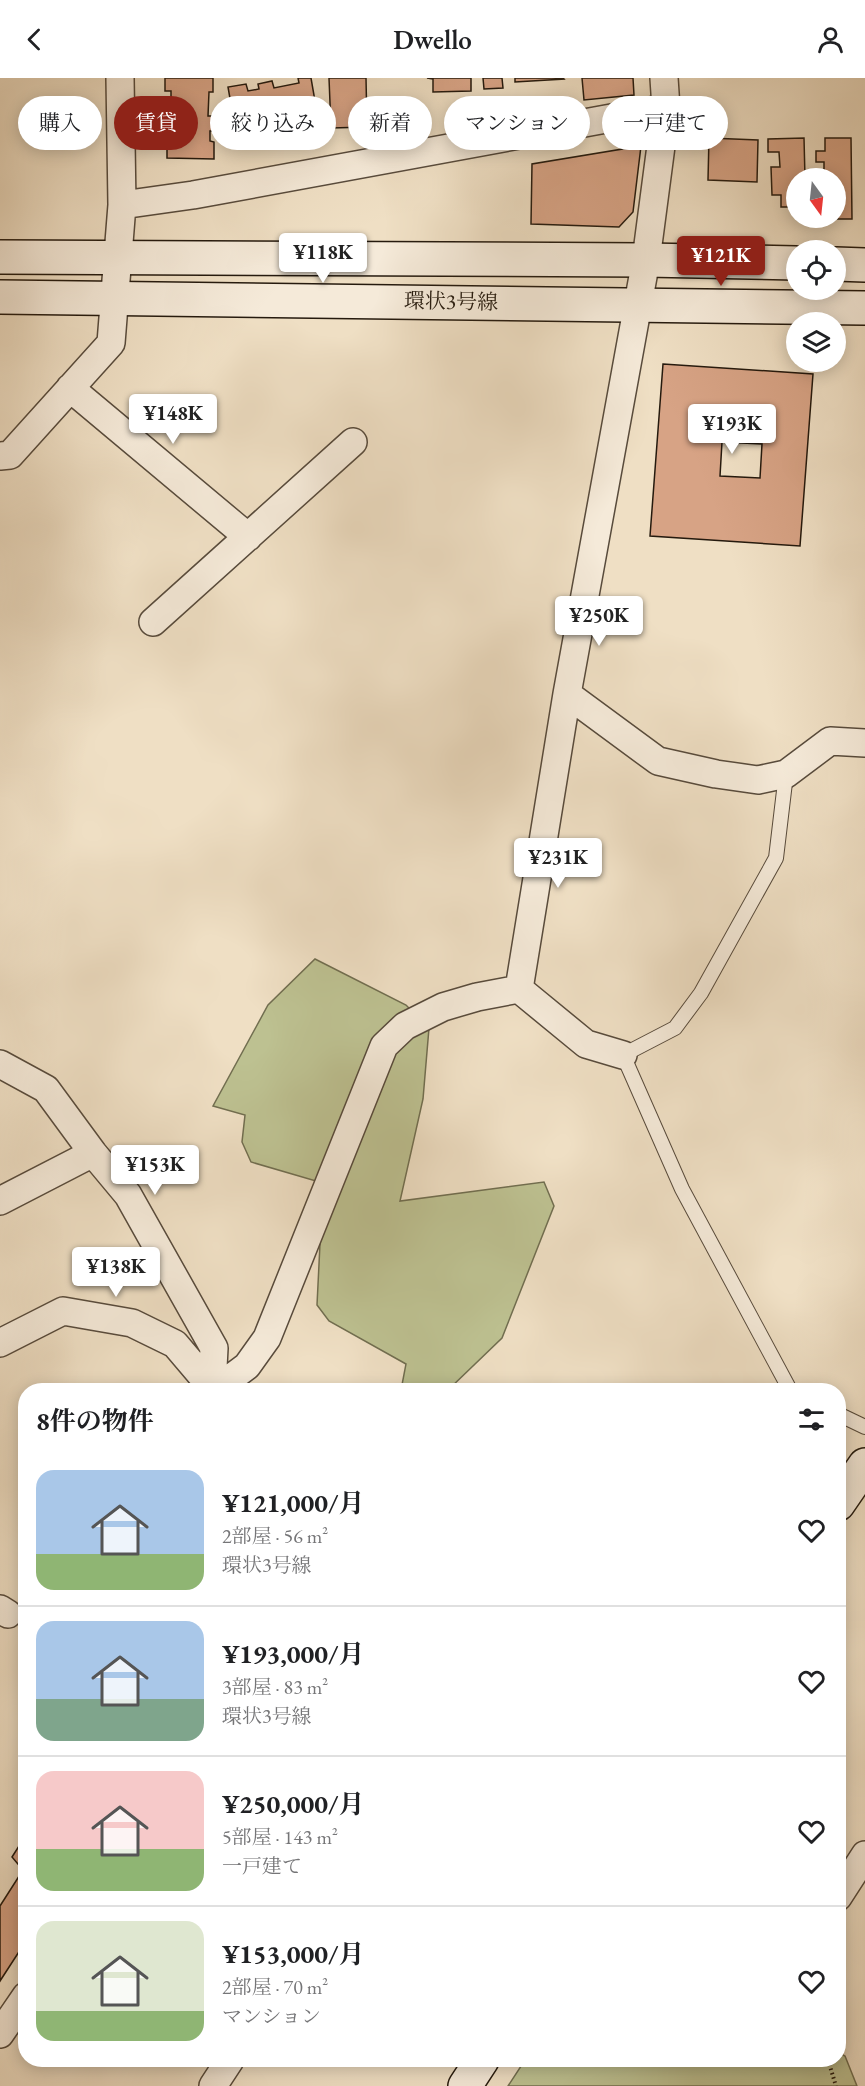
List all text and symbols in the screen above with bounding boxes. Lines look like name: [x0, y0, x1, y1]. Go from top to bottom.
text: Dwello: [393, 22, 472, 57]
icon: back: [18, 23, 51, 56]
icon: person: [814, 23, 847, 56]
chip: 購入: [18, 96, 102, 150]
chip: 賃貸: [114, 96, 198, 150]
chip: 絞り込み: [210, 96, 336, 150]
chip: 新着: [348, 96, 432, 150]
chip: マンション: [444, 96, 590, 150]
chip: 一戸建て: [602, 96, 728, 150]
north arrow: [786, 168, 846, 228]
map controls: [786, 168, 846, 372]
pin: ¥118K: [281, 233, 365, 284]
pin: ¥121K: [679, 236, 763, 287]
text: ¥118K: [293, 239, 353, 265]
button: locate: [786, 240, 846, 300]
text: ¥121K: [691, 242, 751, 268]
street label: 環状3号線: [404, 287, 498, 315]
button: layers: [786, 312, 846, 372]
pin: ¥148K: [131, 394, 215, 445]
text: ¥148K: [143, 400, 203, 426]
pin: ¥193K: [690, 404, 774, 455]
text: ¥193K: [702, 410, 762, 436]
pin: ¥250K: [557, 596, 641, 647]
text: ¥250K: [569, 602, 629, 628]
pin: ¥231K: [516, 838, 600, 889]
text: ¥231K: [528, 844, 588, 870]
pin: ¥153K: [113, 1145, 197, 1196]
text: ¥153K: [125, 1151, 185, 1177]
pin: ¥138K: [74, 1247, 158, 1298]
text: ¥138K: [86, 1253, 146, 1279]
icon: filters: [795, 1403, 828, 1436]
text: 8件の物件: [36, 1404, 154, 1438]
text: ¥121,000/月: [222, 1486, 364, 1520]
icon: home: [84, 1494, 156, 1566]
icon: heart: [795, 1514, 828, 1547]
text: 2部屋 · 56 m²: [222, 1523, 328, 1549]
text: 環状3号線: [222, 1552, 312, 1578]
text: ¥193,000/月: [222, 1637, 364, 1671]
icon: home: [84, 1645, 156, 1717]
icon: heart: [795, 1665, 828, 1698]
text: 3部屋 · 83 m²: [222, 1674, 328, 1700]
text: 環状3号線: [222, 1703, 312, 1729]
text: ¥250,000/月: [222, 1787, 364, 1821]
icon: home: [84, 1795, 156, 1867]
icon: heart: [795, 1815, 828, 1848]
text: 5部屋 · 143 m²: [222, 1824, 338, 1850]
text: 一戸建て: [222, 1853, 302, 1879]
text: ¥153,000/月: [222, 1937, 364, 1971]
icon: home: [84, 1945, 156, 2017]
icon: heart: [795, 1965, 828, 1998]
text: 2部屋 · 70 m²: [222, 1974, 328, 2000]
text: マンション: [222, 2003, 321, 2029]

